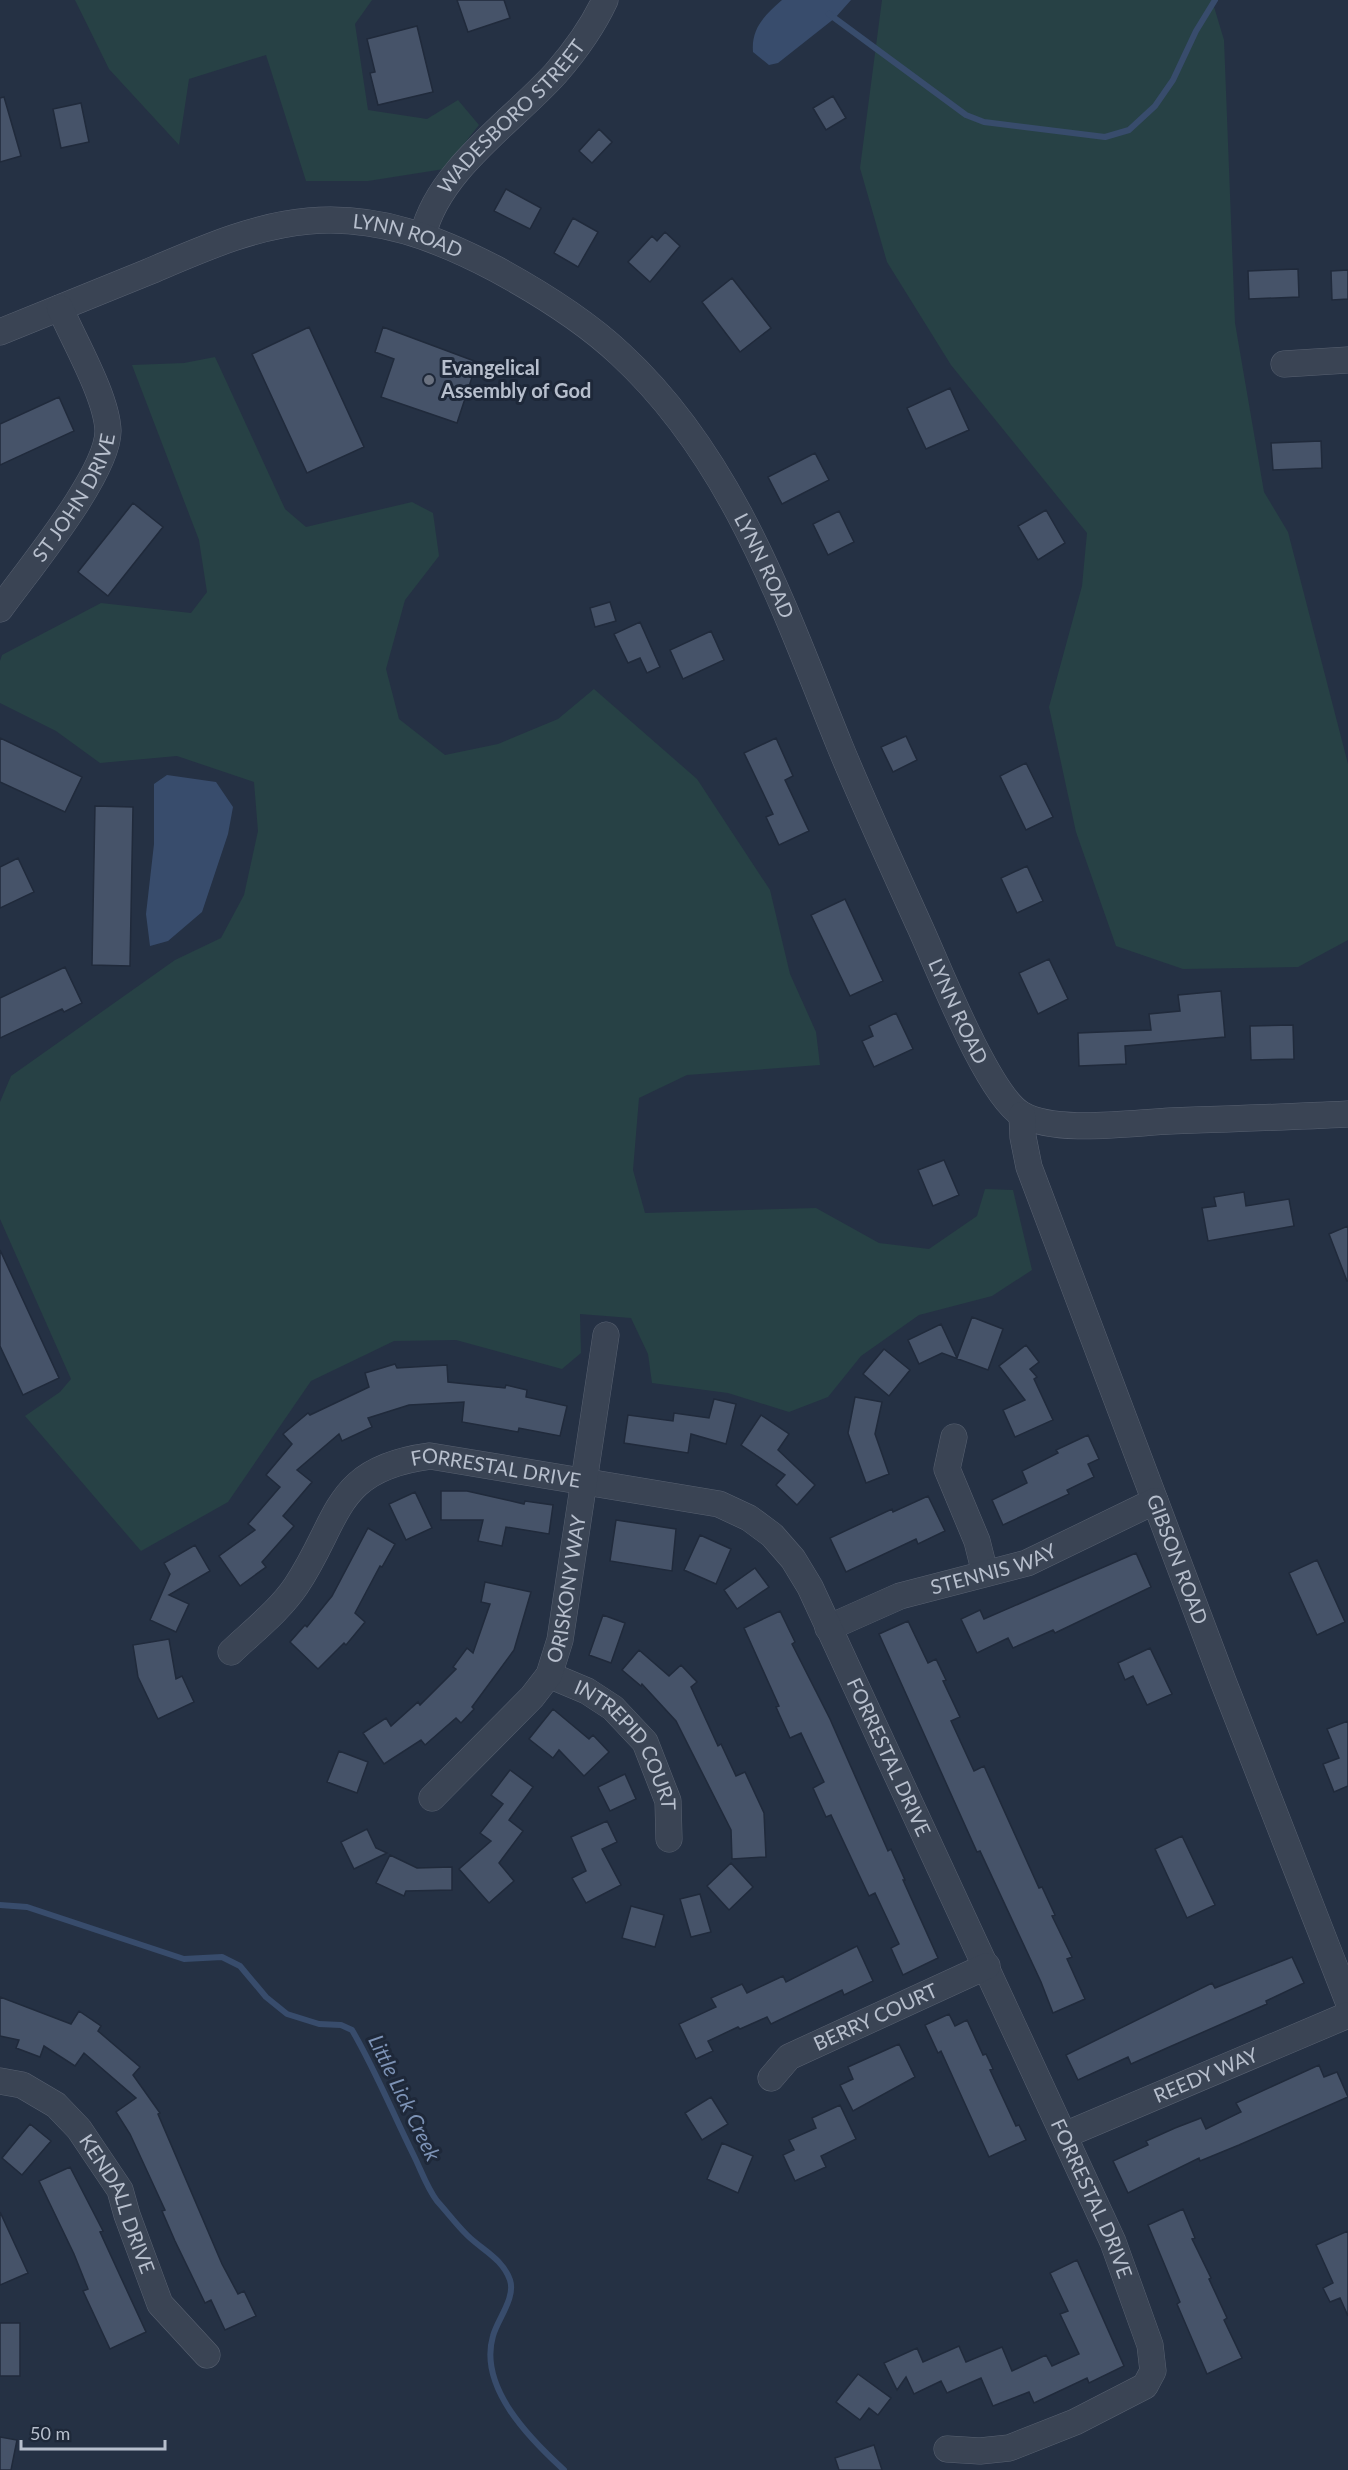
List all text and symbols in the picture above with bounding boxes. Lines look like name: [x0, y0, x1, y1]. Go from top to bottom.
street label: WADESBORO STREET: [432, 34, 589, 198]
street label: LYNN ROAD: [352, 208, 467, 262]
place label: Evangelical Assembly of God: [440, 355, 591, 402]
marker: Evangelical Assembly of God: [422, 373, 436, 387]
street label: ST JOHN DRIVE: [27, 431, 119, 566]
street label: LYNN ROAD: [730, 509, 800, 622]
street label: LYNN ROAD: [924, 955, 994, 1068]
street label: FORRESTAL DRIVE: [408, 1442, 583, 1492]
street label: GIBSON ROAD: [1143, 1491, 1213, 1627]
street label: ORISKONY WAY: [541, 1513, 590, 1666]
street label: STENNIS WAY: [928, 1537, 1060, 1599]
street label: INTREPID COURT: [571, 1674, 681, 1810]
street label: FORRESTAL DRIVE: [843, 1674, 937, 1840]
street label: BERRY COURT: [810, 1977, 941, 2055]
water label: Little Lick Creek: [364, 2030, 447, 2165]
street label: REEDY WAY: [1150, 2041, 1262, 2107]
street label: FORRESTAL DRIVE: [1047, 2115, 1138, 2281]
street label: KENDALL DRIVE: [75, 2129, 161, 2276]
scale bar: [21, 2413, 165, 2451]
text: 50 m: [30, 2422, 70, 2444]

